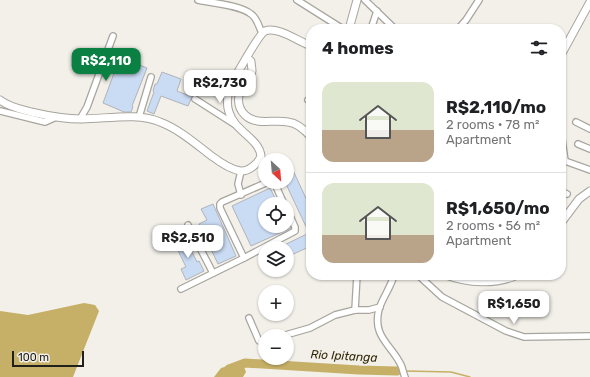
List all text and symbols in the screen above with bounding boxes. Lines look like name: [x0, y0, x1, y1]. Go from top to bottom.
icon: filters: [528, 37, 550, 59]
text: 4 homes: [322, 38, 394, 58]
pin: R$2,110: [69, 48, 143, 82]
text: R$2,110: [81, 53, 131, 68]
pin: R$2,730: [183, 70, 257, 104]
text: R$2,730: [193, 75, 247, 90]
text: R$2,110/mo: [446, 97, 546, 117]
icon: home: [354, 98, 402, 146]
text: 2 rooms · 78 m²: [446, 117, 540, 132]
text: Apartment: [446, 132, 511, 147]
north arrow: [258, 153, 294, 189]
map controls: [258, 153, 294, 365]
button: locate: [258, 197, 294, 233]
text: R$1,650/mo: [446, 198, 550, 218]
icon: home: [354, 199, 402, 247]
text: 2 rooms · 56 m²: [446, 218, 540, 233]
pin: R$2,510: [151, 225, 225, 259]
text: R$2,510: [161, 230, 215, 245]
text: Apartment: [446, 233, 511, 248]
button: layers: [258, 241, 294, 277]
button: +: [258, 285, 294, 321]
pin: R$1,650: [477, 291, 551, 325]
text: R$1,650: [487, 296, 541, 311]
button: −: [258, 329, 294, 365]
water label: Rio Ipitanga: [310, 347, 378, 365]
scale bar: [12, 349, 84, 368]
text: 100 m: [18, 351, 49, 364]

